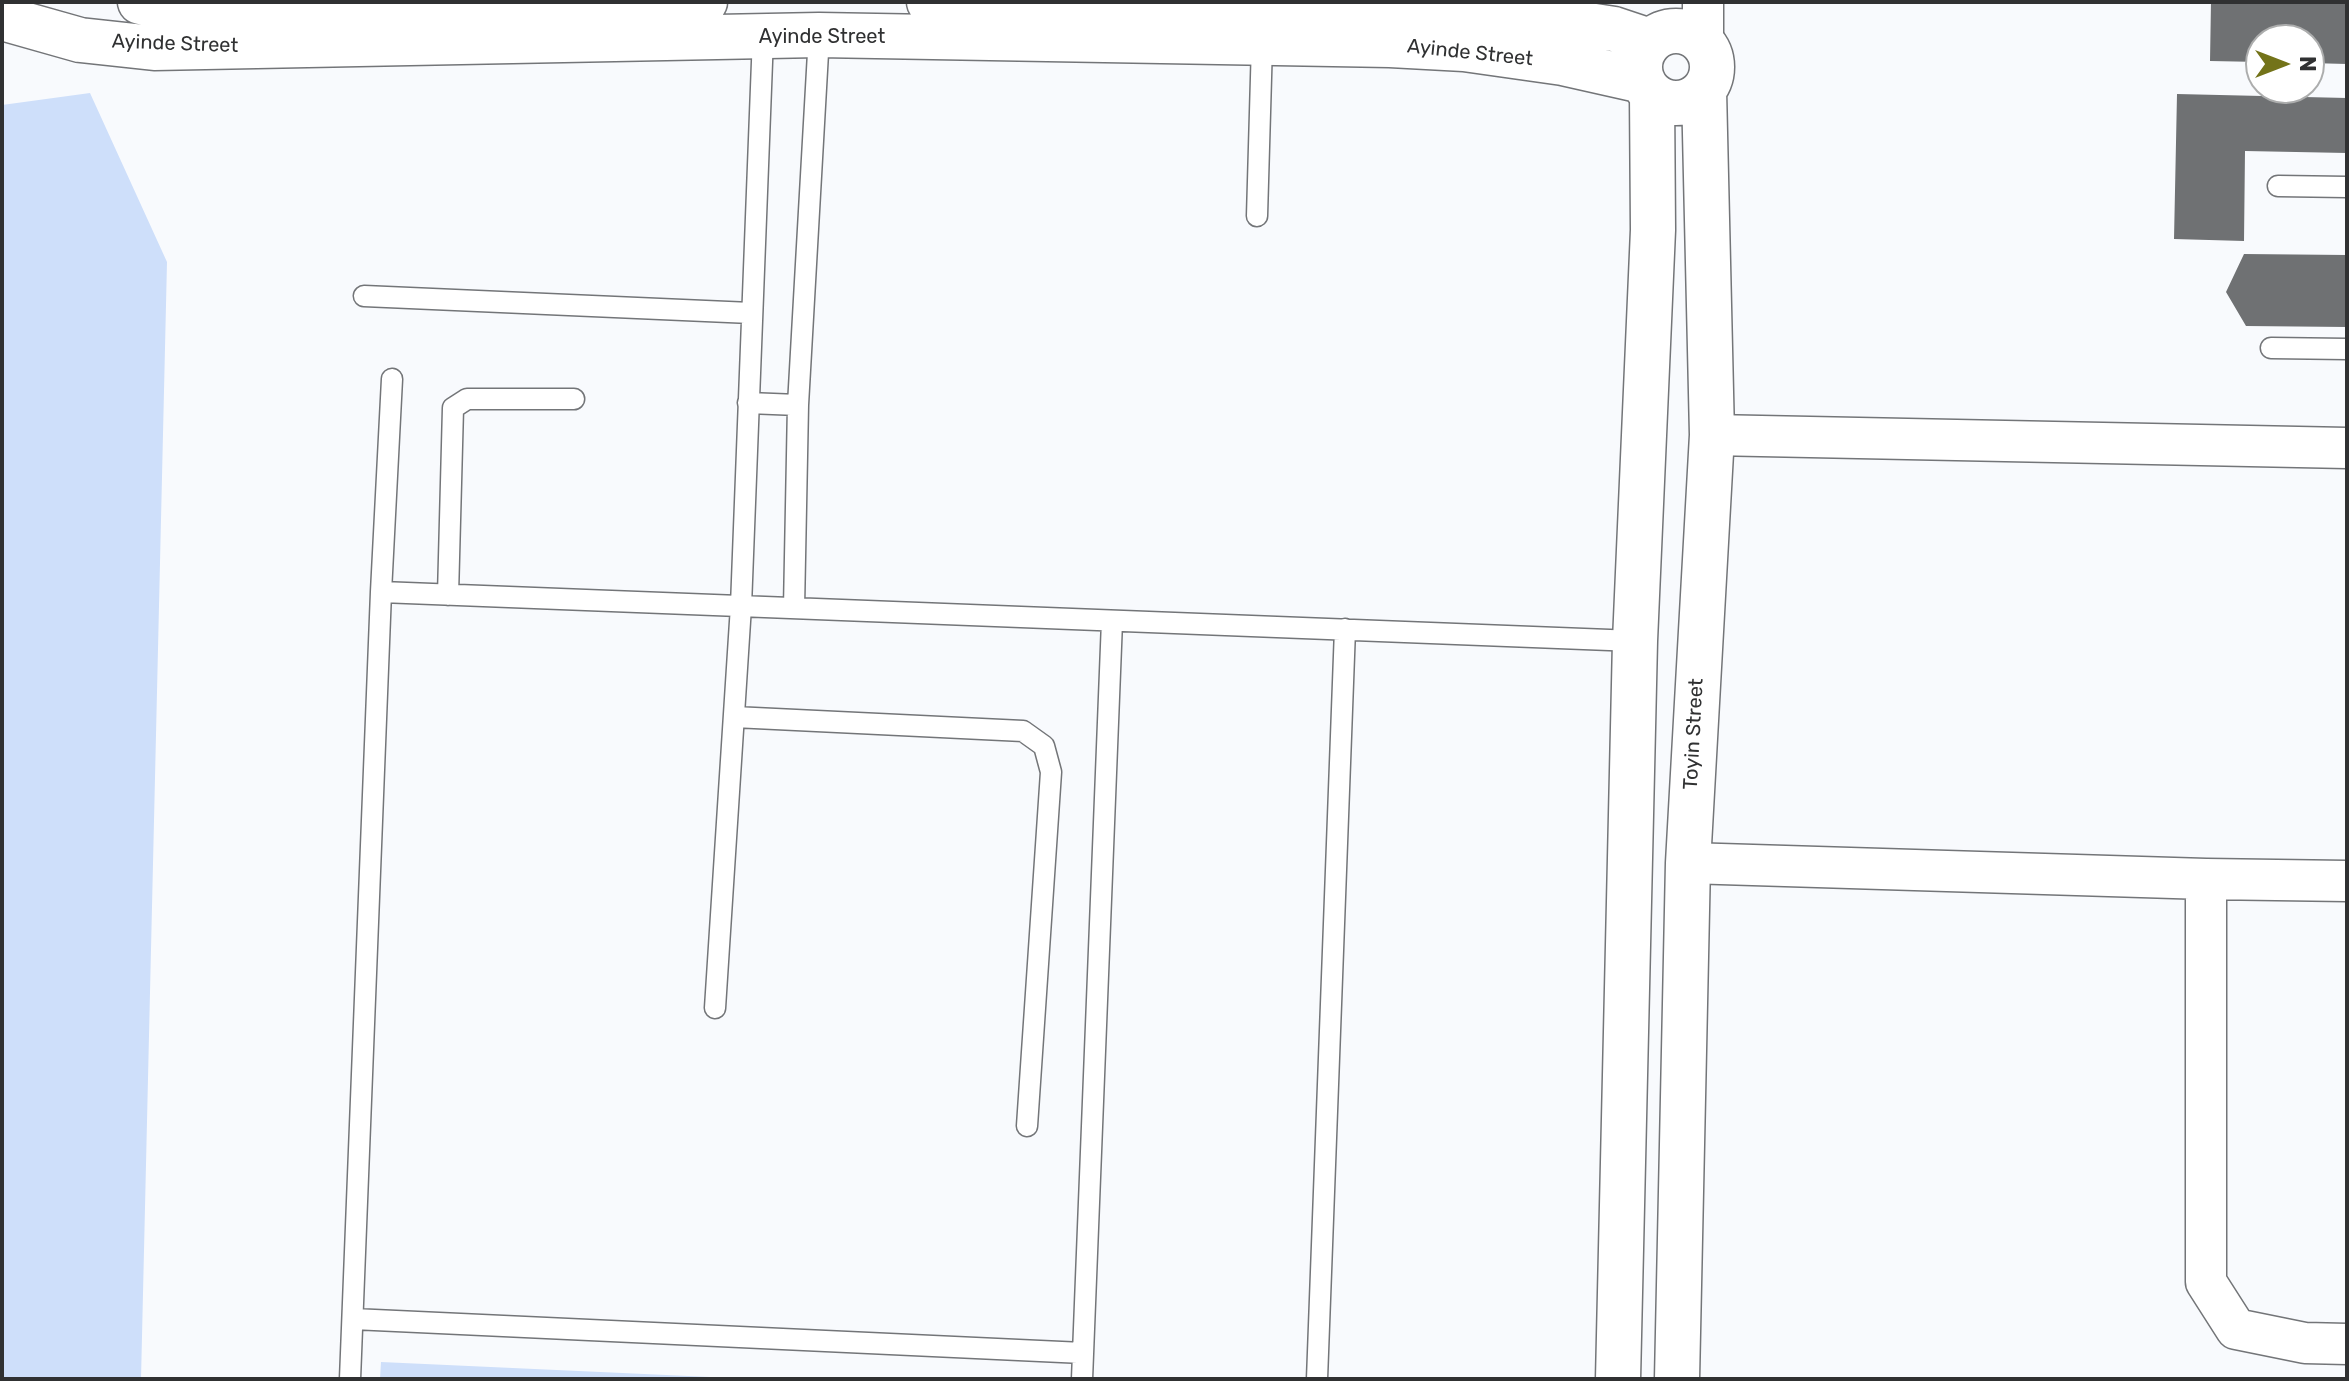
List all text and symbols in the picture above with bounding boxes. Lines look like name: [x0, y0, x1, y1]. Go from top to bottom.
north arrow: [2245, 24, 2325, 104]
street label: Ayinde Street: [759, 25, 885, 49]
street label: Ayinde Street: [111, 30, 239, 58]
street label: Ayinde Street: [1406, 34, 1534, 72]
text: N: [2294, 56, 2321, 72]
street label: Toyin Street: [1679, 678, 1709, 790]

